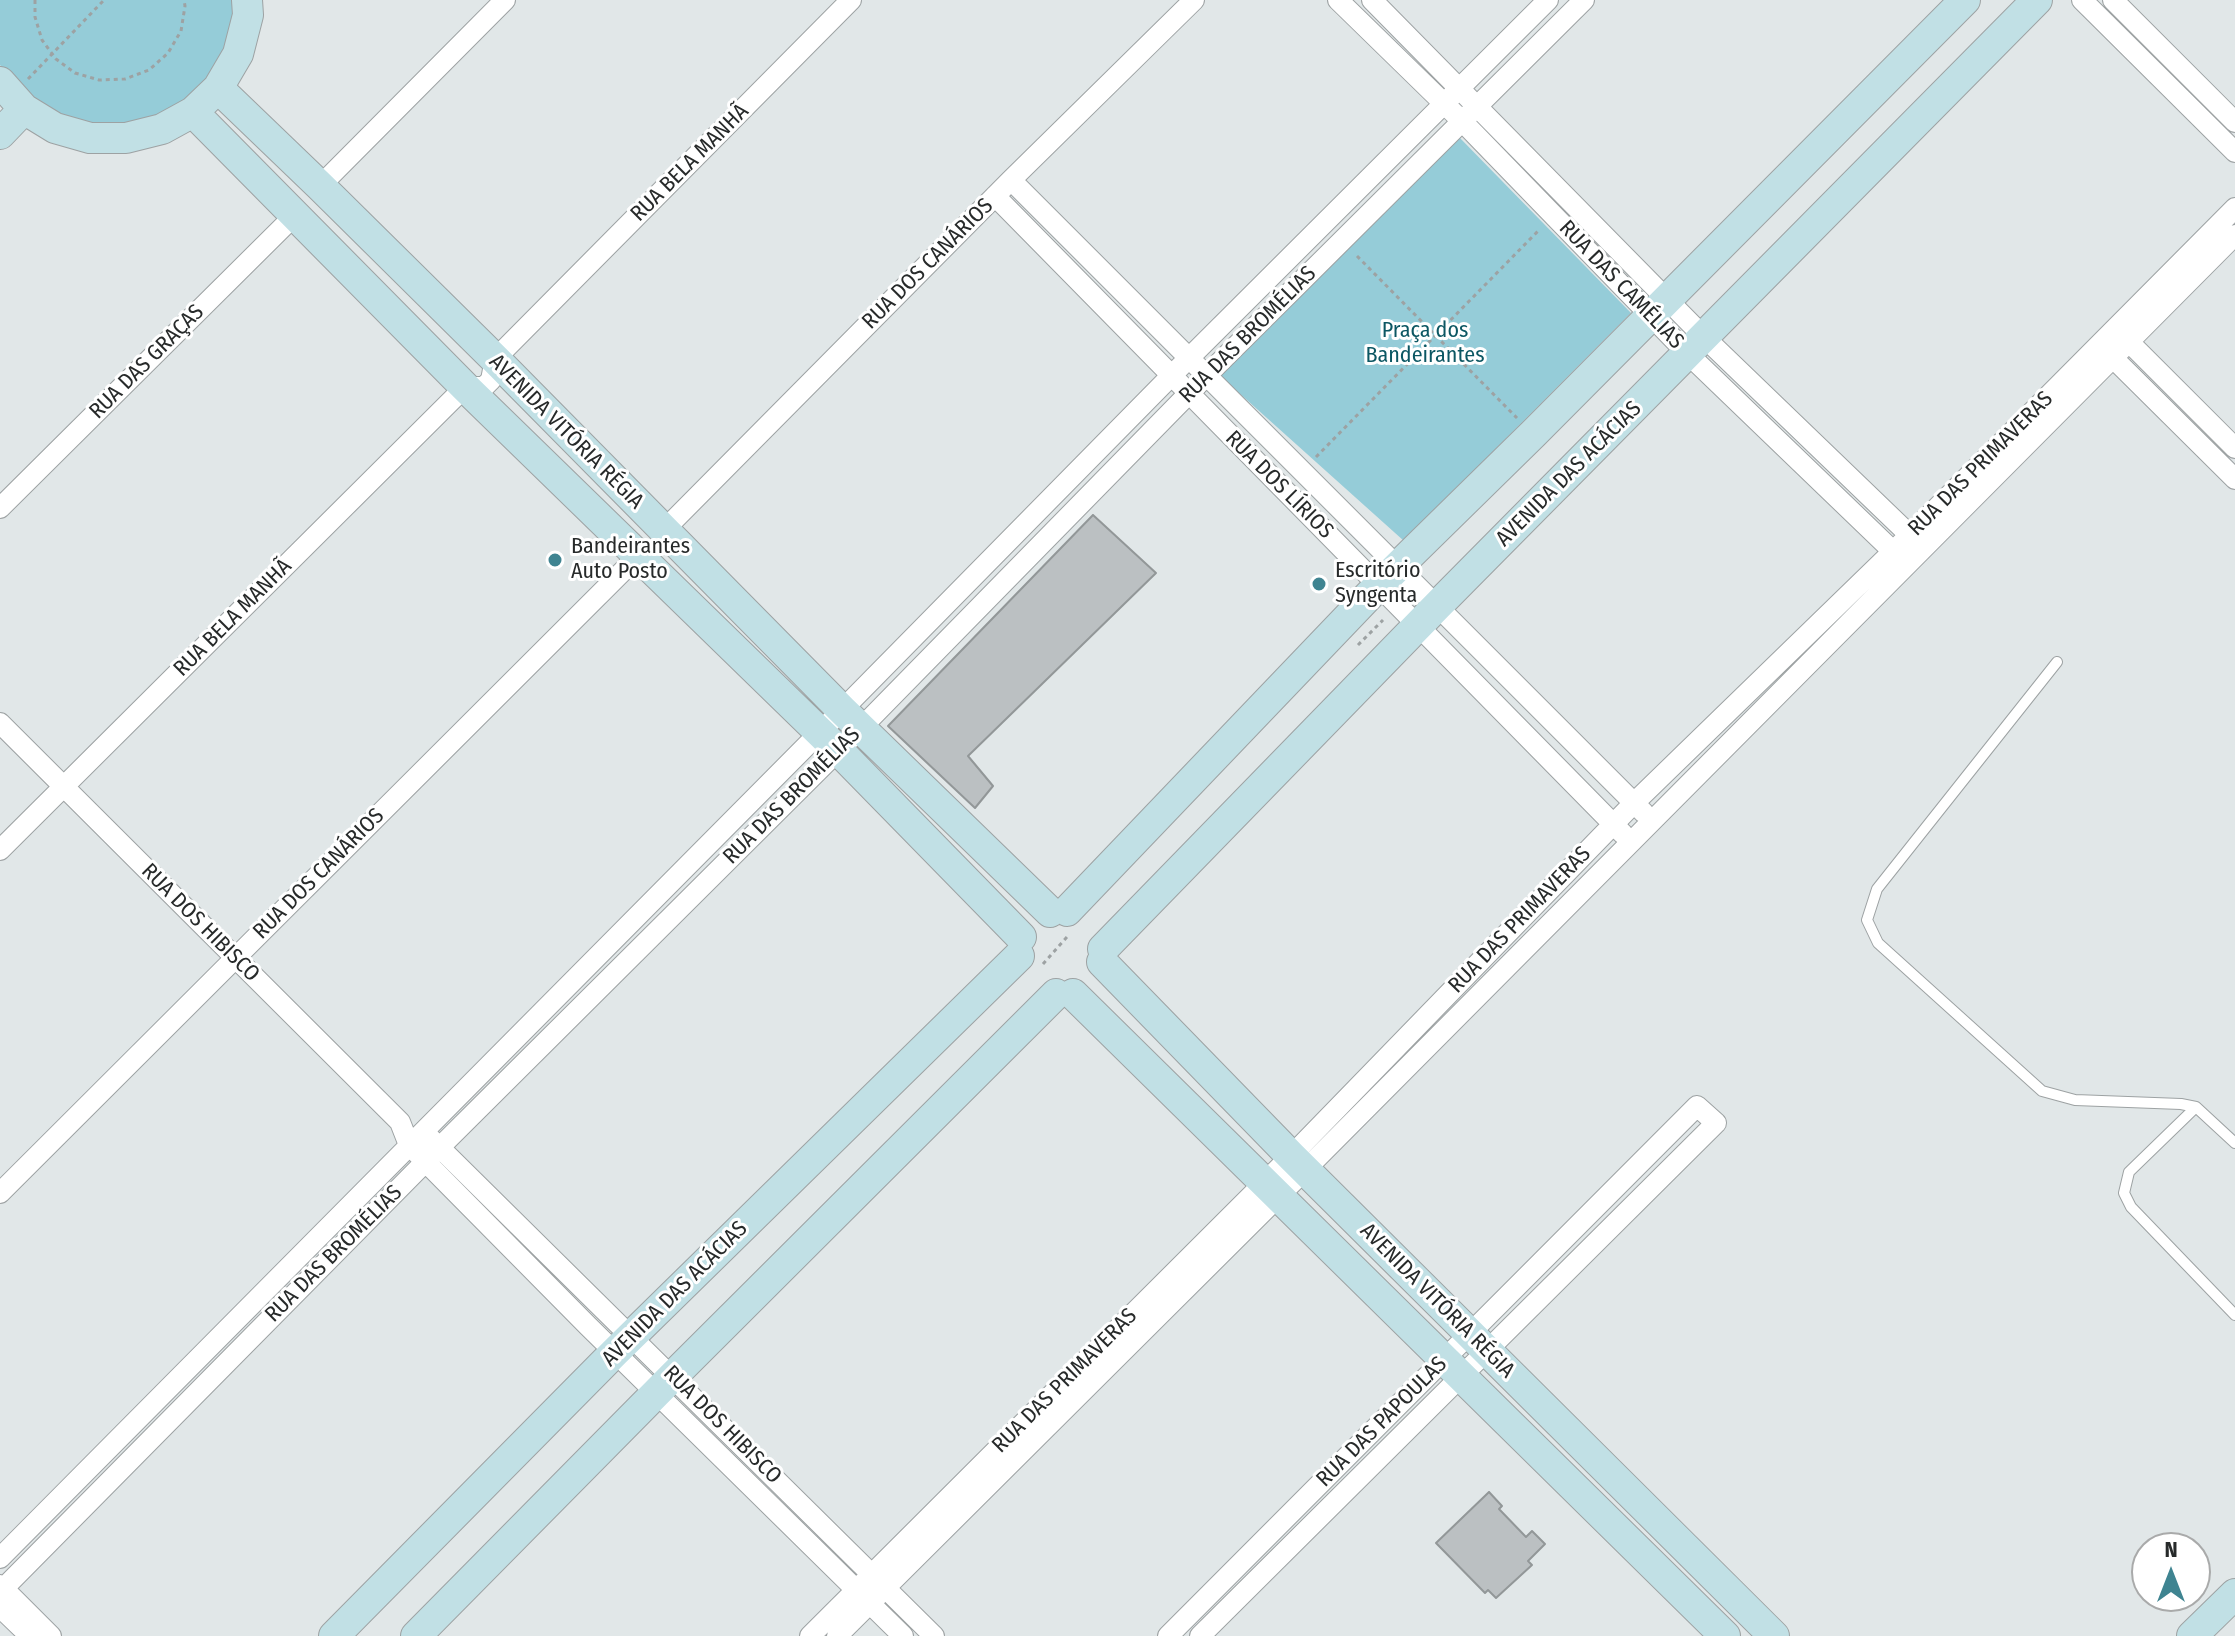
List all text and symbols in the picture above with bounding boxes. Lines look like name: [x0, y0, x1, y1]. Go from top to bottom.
street label: RUA BELA MANHÃ: [626, 99, 754, 227]
street label: RUA DOS CANÁRIOS: [857, 193, 999, 335]
street label: RUA DAS CAMÉLIAS: [1553, 215, 1689, 355]
street label: RUA DAS BROMÉLIAS: [1174, 261, 1322, 409]
street label: RUA DAS GRAÇAS: [84, 299, 210, 425]
park label: Praça dos Bandeirantes: [1365, 318, 1485, 370]
street label: AVENIDA VITÓRIA RÉGIA: [483, 349, 649, 515]
street label: RUA DAS PRIMAVERAS: [1903, 386, 2059, 542]
street label: AVENIDA DAS ACÁCIAS: [1491, 396, 1647, 552]
street label: RUA DOS LÍRIOS: [1219, 425, 1339, 545]
place label: Bandeirantes Auto Posto: [571, 534, 690, 586]
marker: Bandeirantes Auto Posto: [546, 551, 564, 569]
street label: RUA BELA MANHÃ: [169, 554, 297, 682]
place label: Escritório Syngenta: [1335, 558, 1420, 610]
marker: Escritório Syngenta: [1310, 575, 1328, 593]
street label: RUA DAS BROMÉLIAS: [718, 722, 866, 870]
street label: RUA DOS CANÁRIOS: [248, 803, 390, 945]
street label: RUA DAS PRIMAVERAS: [1443, 841, 1597, 999]
street label: RUA DOS HIBISCO: [135, 858, 265, 988]
street label: RUA DAS BROMÉLIAS: [260, 1180, 408, 1328]
street label: AVENIDA DAS ACÁCIAS: [597, 1216, 753, 1372]
street label: AVENIDA VITÓRIA RÉGIA: [1354, 1218, 1520, 1384]
street label: RUA DAS PRIMAVERAS: [987, 1303, 1143, 1459]
street label: RUA DAS PAPOULAS: [1311, 1351, 1453, 1493]
street label: RUA DOS HIBISCO: [657, 1360, 787, 1490]
north arrow: [2131, 1532, 2211, 1612]
text: N: [2164, 1536, 2178, 1563]

